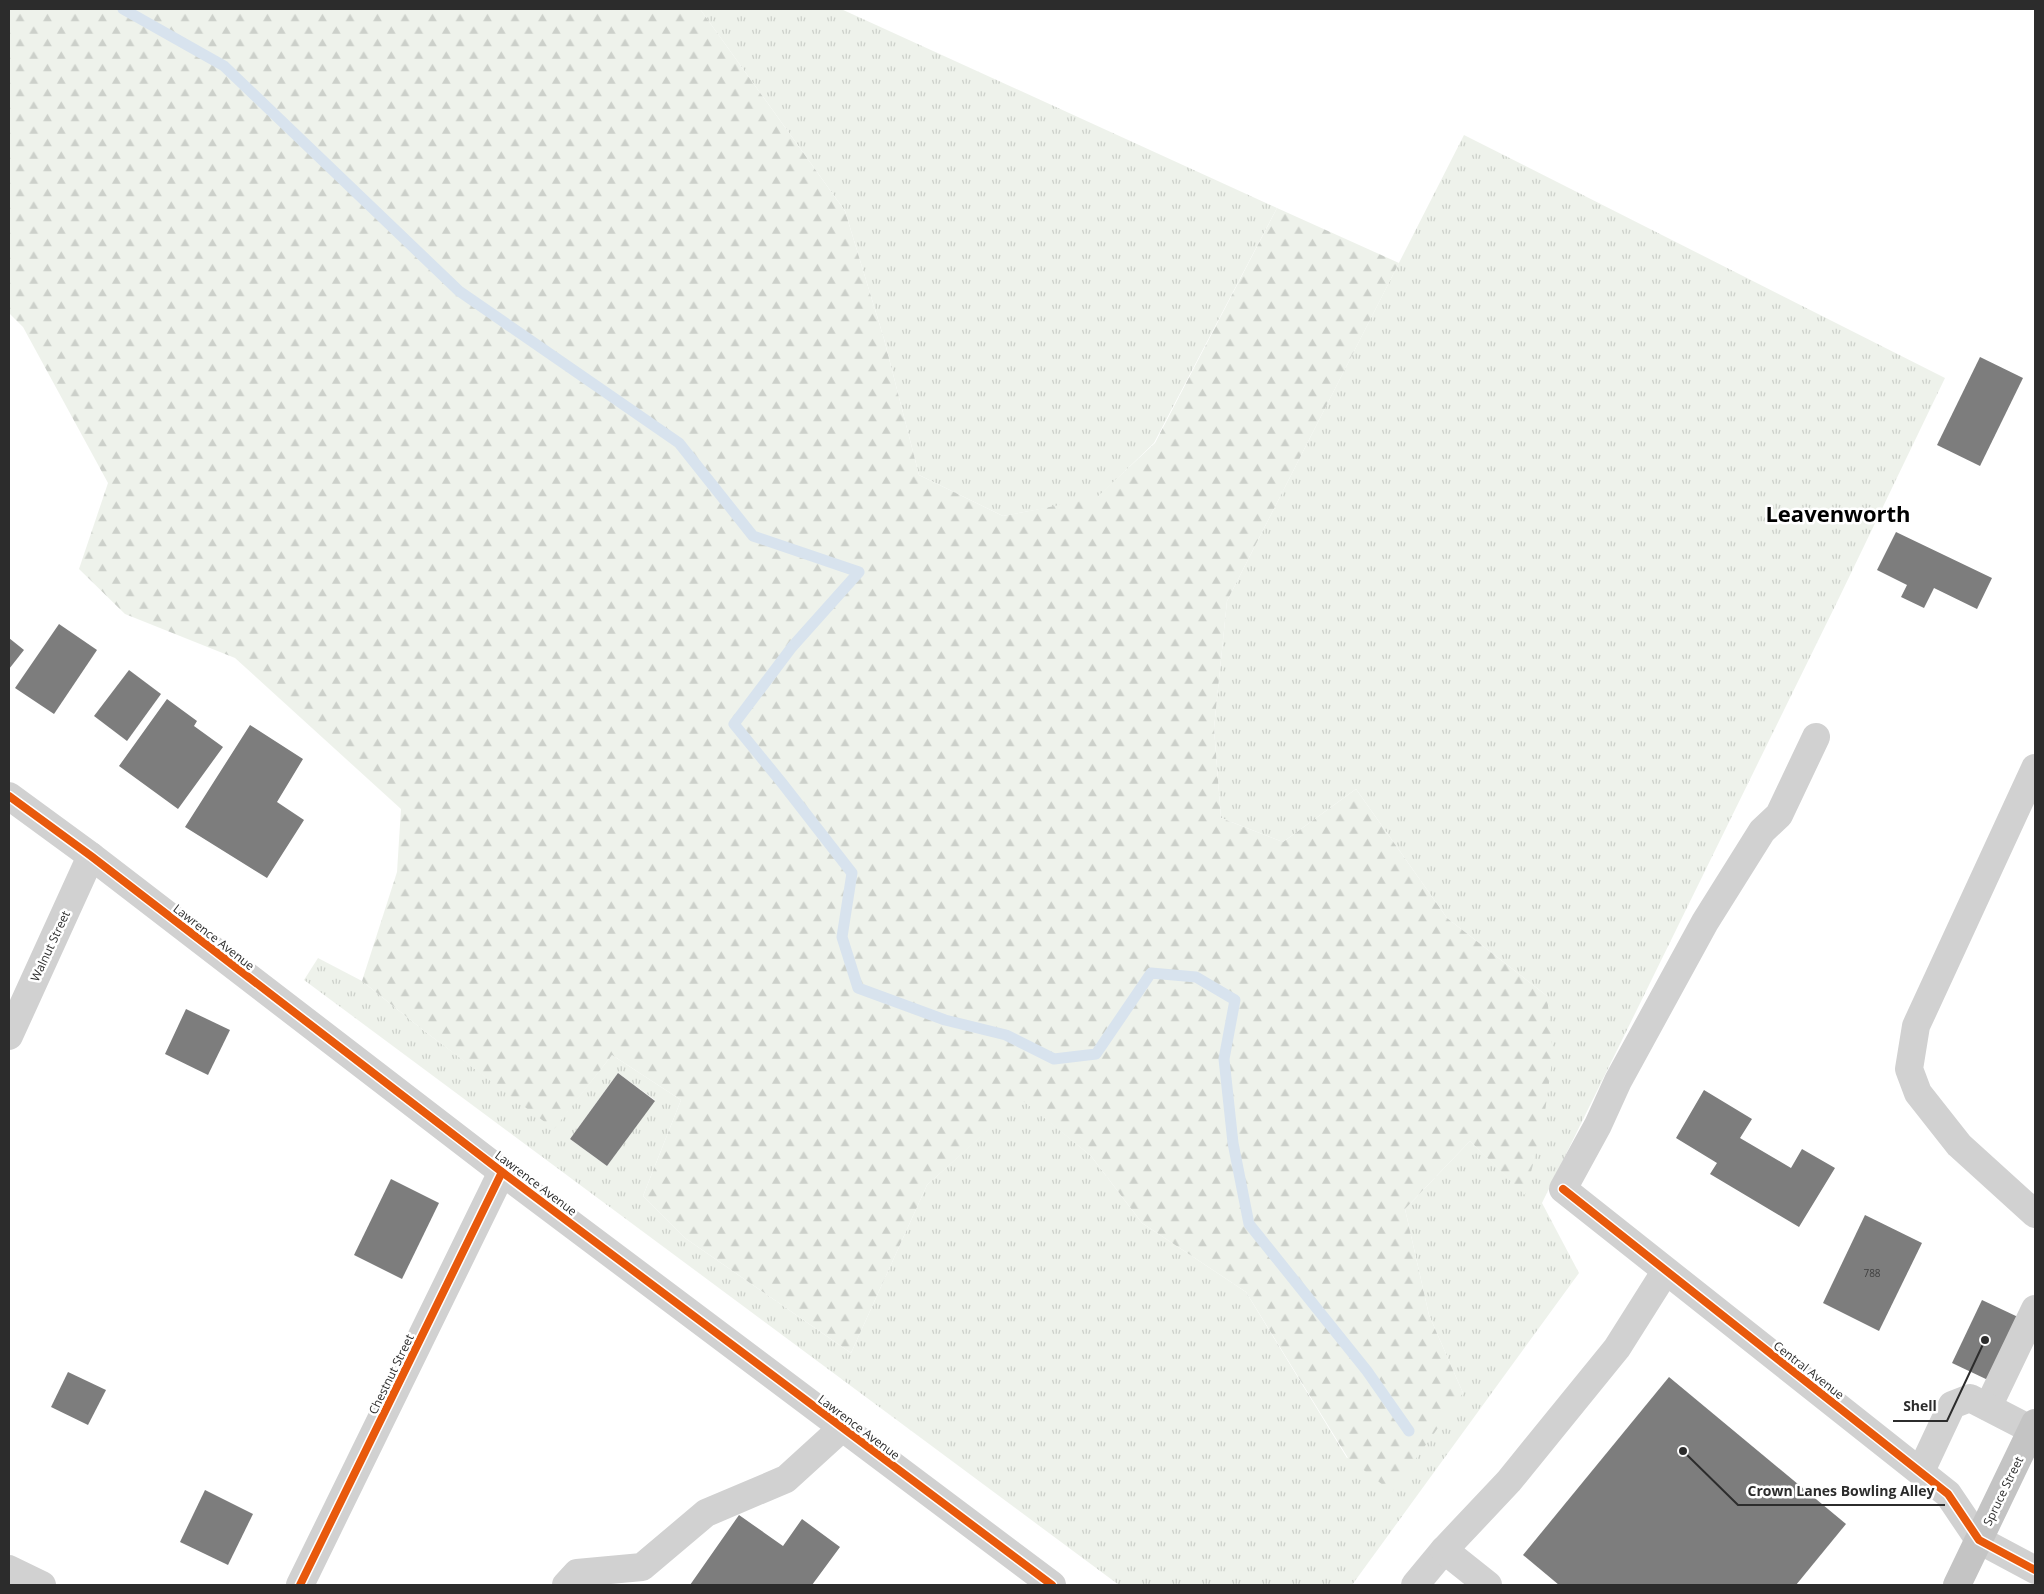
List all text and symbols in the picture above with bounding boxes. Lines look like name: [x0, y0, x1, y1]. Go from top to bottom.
district label: Leavenworth: [1765, 498, 1911, 528]
street label: Lawrence Avenue: [170, 900, 258, 974]
street label: Walnut Street: [26, 908, 74, 984]
street label: Lawrence Avenue: [492, 1147, 581, 1220]
house number: 788: [1863, 1266, 1881, 1280]
street label: Chestnut Street: [364, 1331, 418, 1417]
street label: Central Avenue: [1770, 1337, 1848, 1403]
street label: Lawrence Avenue: [815, 1391, 904, 1464]
callout: Shell: [1893, 1392, 1947, 1421]
text: Shell: [1903, 1396, 1937, 1415]
street label: Spruce Street: [1979, 1453, 2027, 1529]
callout: Crown Lanes Bowling Alley: [1738, 1476, 1945, 1505]
text: Crown Lanes Bowling Alley: [1748, 1481, 1935, 1500]

